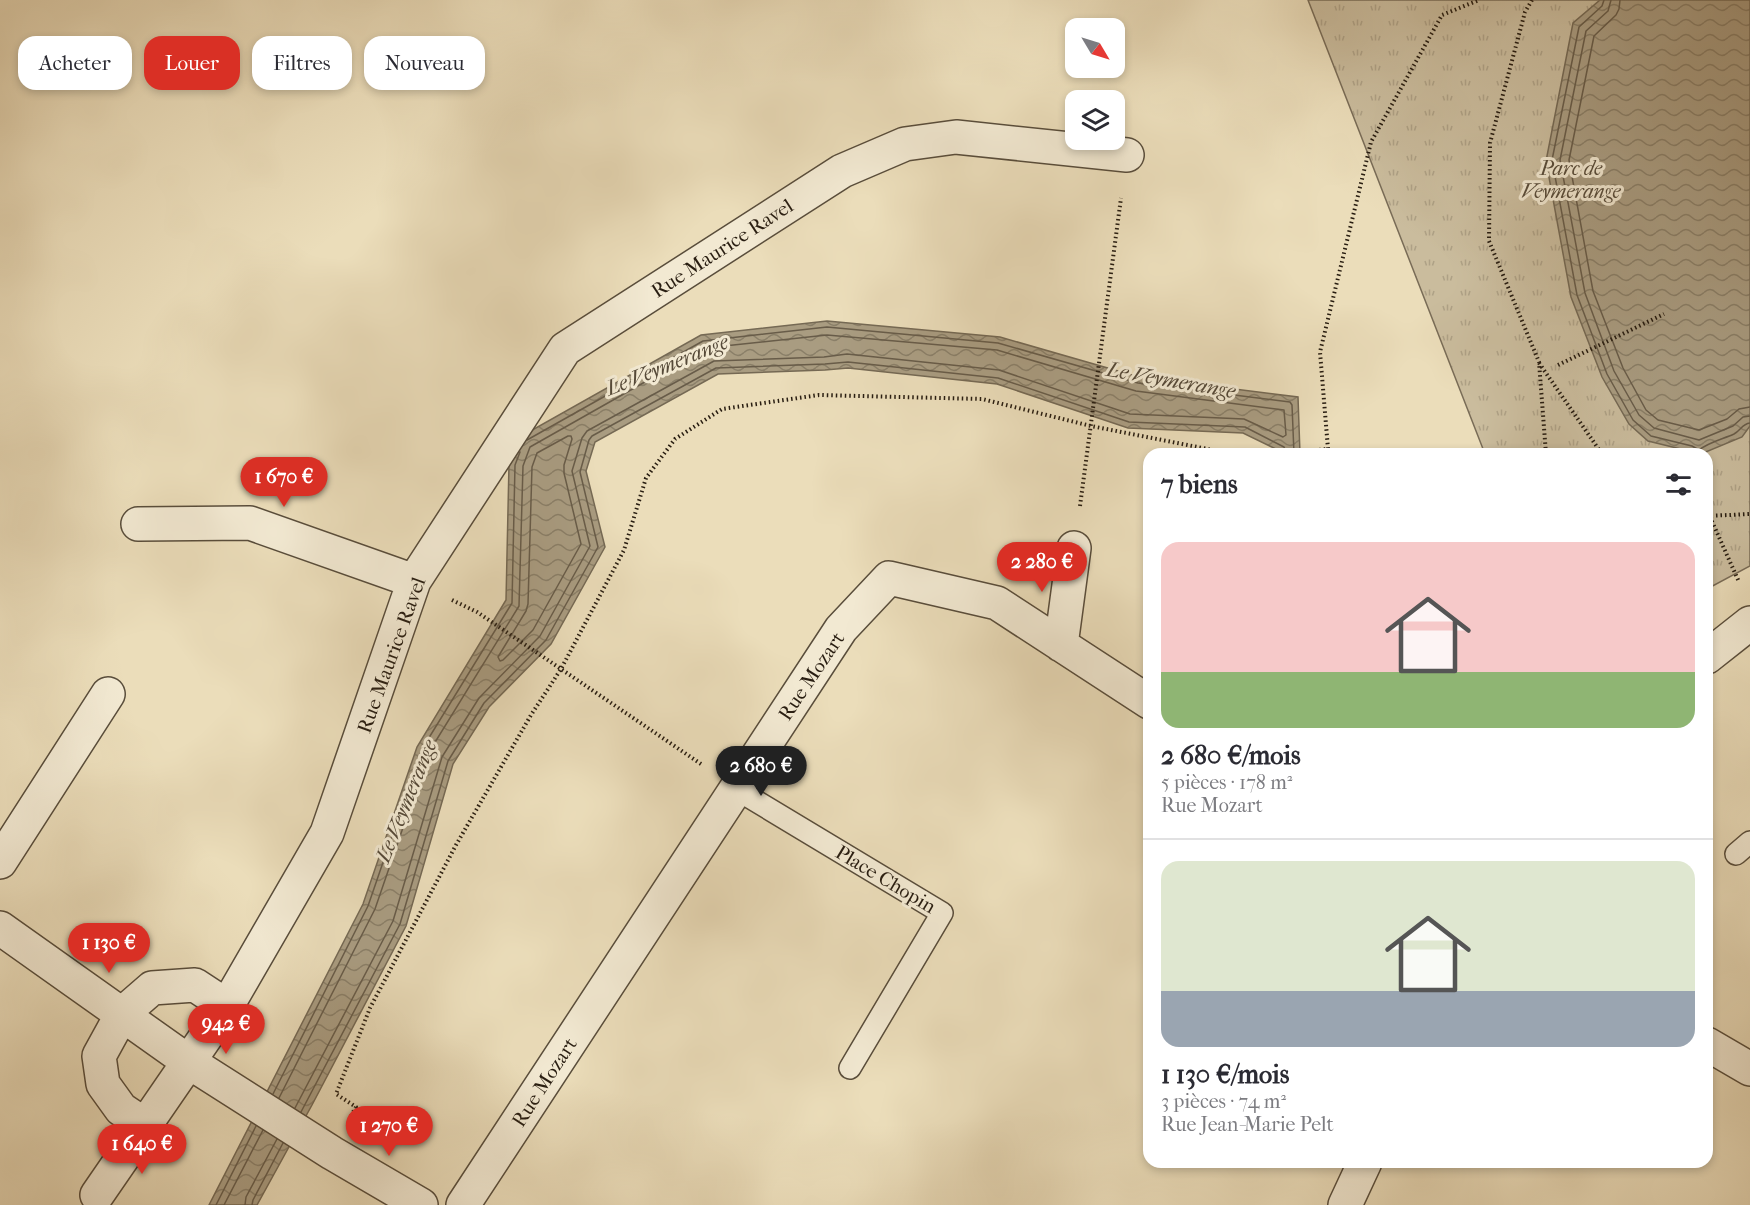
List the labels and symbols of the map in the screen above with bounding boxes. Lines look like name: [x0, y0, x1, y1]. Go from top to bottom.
north arrow: [1065, 18, 1125, 78]
park label: Parc de Veymerange: [1522, 157, 1621, 203]
street label: Rue Maurice Ravel: [647, 194, 798, 303]
water label: Le Veymerange: [600, 329, 732, 401]
water label: Le Veymerange: [1103, 357, 1238, 403]
pin: 1 670 €: [229, 457, 339, 508]
pin: 2 280 €: [987, 542, 1097, 593]
street label: Rue Maurice Ravel: [353, 574, 431, 736]
street label: Rue Mozart: [773, 628, 849, 725]
water label: Le Veymerange: [370, 736, 442, 868]
pin: 2 680 €: [706, 746, 816, 797]
street label: Place Chopin: [831, 841, 940, 919]
pin: 1 130 €: [54, 923, 164, 974]
pin: 942 €: [184, 1004, 268, 1055]
street label: Rue Mozart: [507, 1033, 582, 1131]
pin: 1 270 €: [334, 1106, 444, 1157]
pin: 1 640 €: [87, 1124, 197, 1175]

